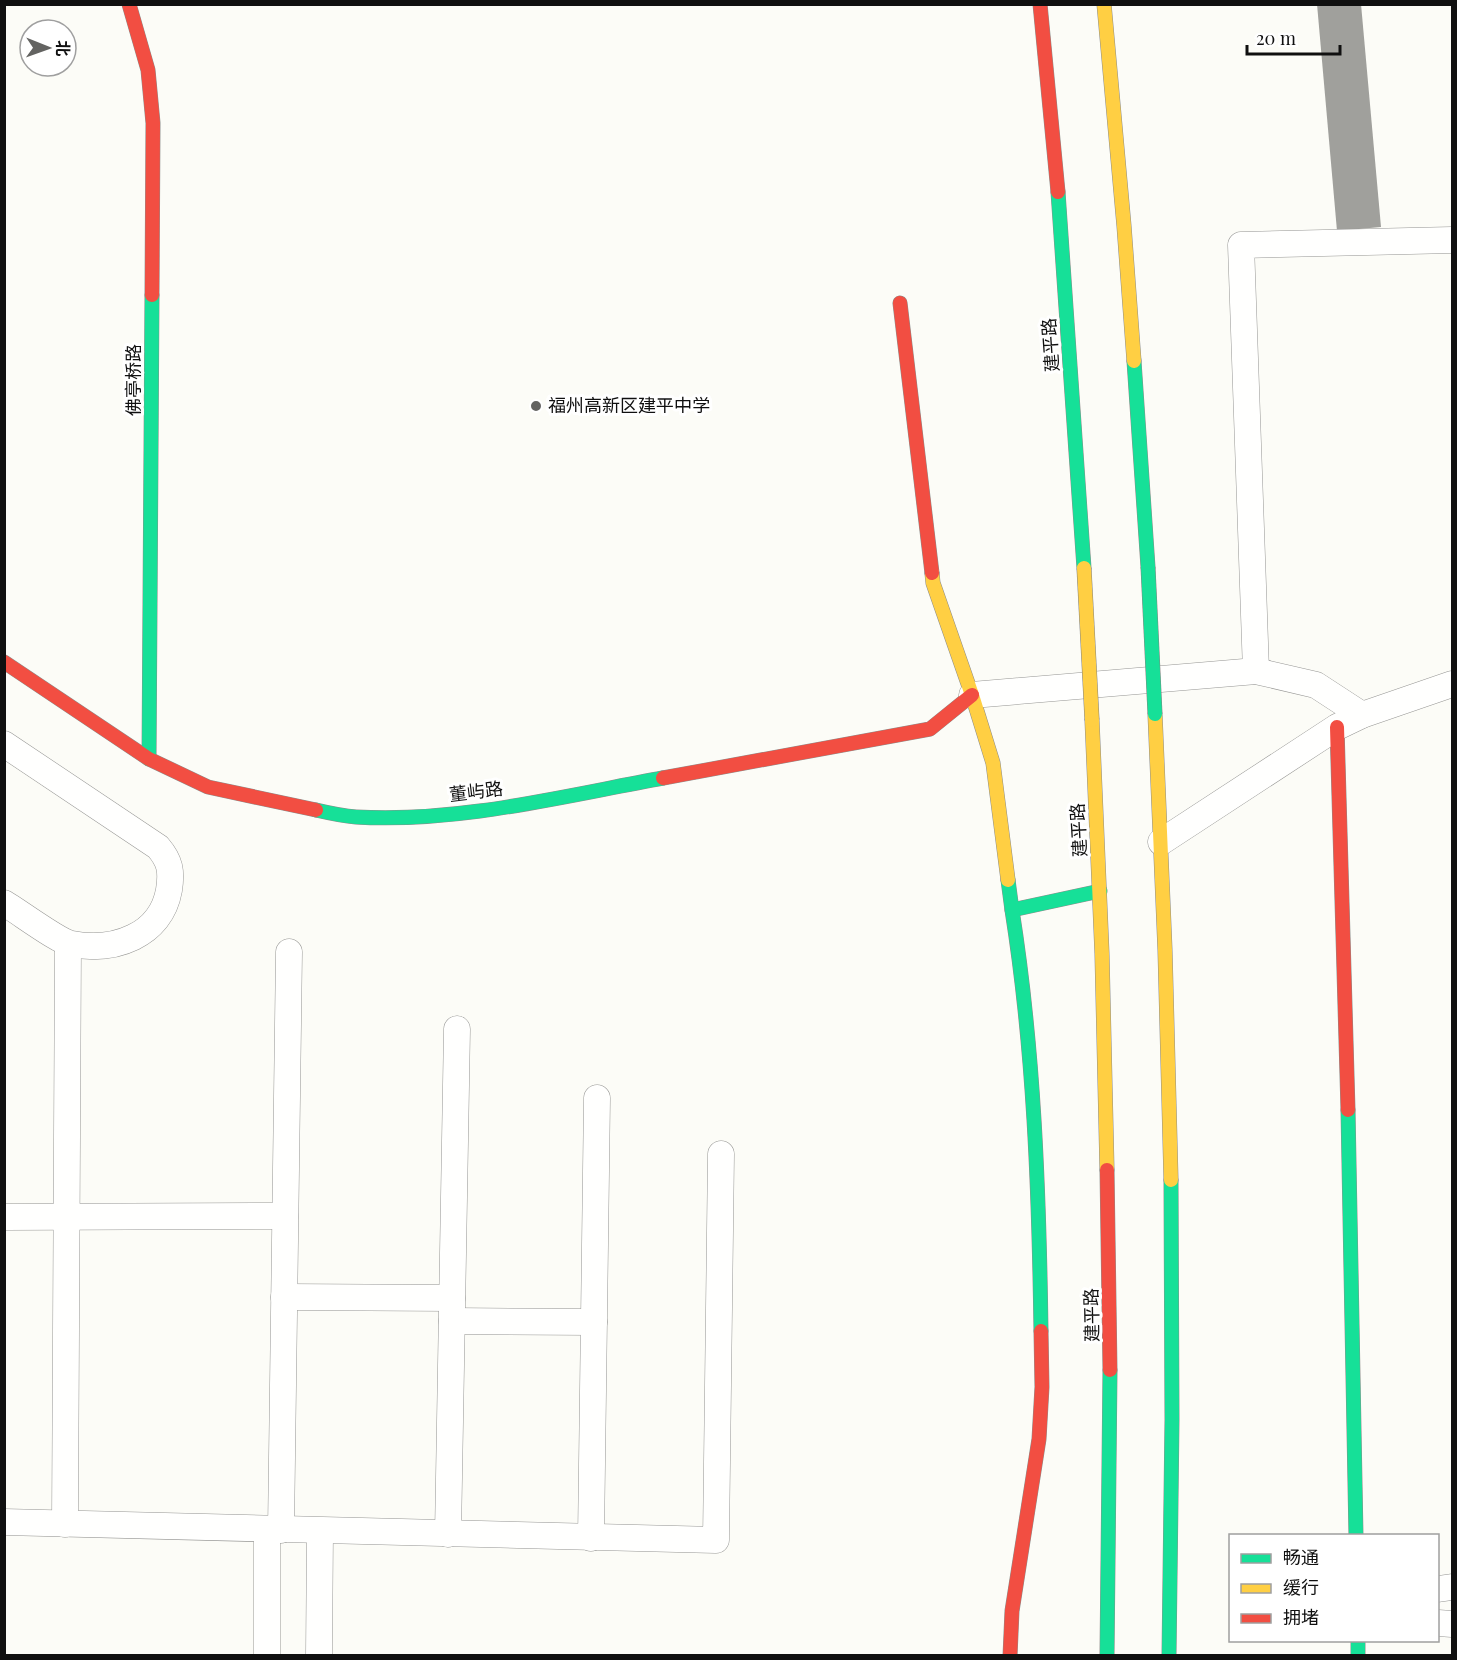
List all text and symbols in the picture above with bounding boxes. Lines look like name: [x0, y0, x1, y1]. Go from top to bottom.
north arrow: [18, 18, 78, 78]
scale bar: [1247, 18, 1340, 56]
text: 20 m: [1256, 26, 1296, 50]
text: 北: [53, 40, 74, 56]
street label: 建平路: [1036, 317, 1064, 373]
street label: 佛亭桥路: [121, 344, 145, 416]
place label: 福州高新区建平中学: [548, 393, 710, 417]
marker: 福州高新区建平中学: [529, 399, 543, 413]
street label: 董屿路: [448, 776, 504, 806]
street label: 建平路: [1065, 802, 1091, 858]
street label: 建平路: [1079, 1288, 1103, 1342]
legend: [1229, 1534, 1439, 1642]
text: 畅通: [1283, 1545, 1319, 1569]
text: 缓行: [1283, 1575, 1319, 1599]
text: 拥堵: [1283, 1605, 1319, 1629]

